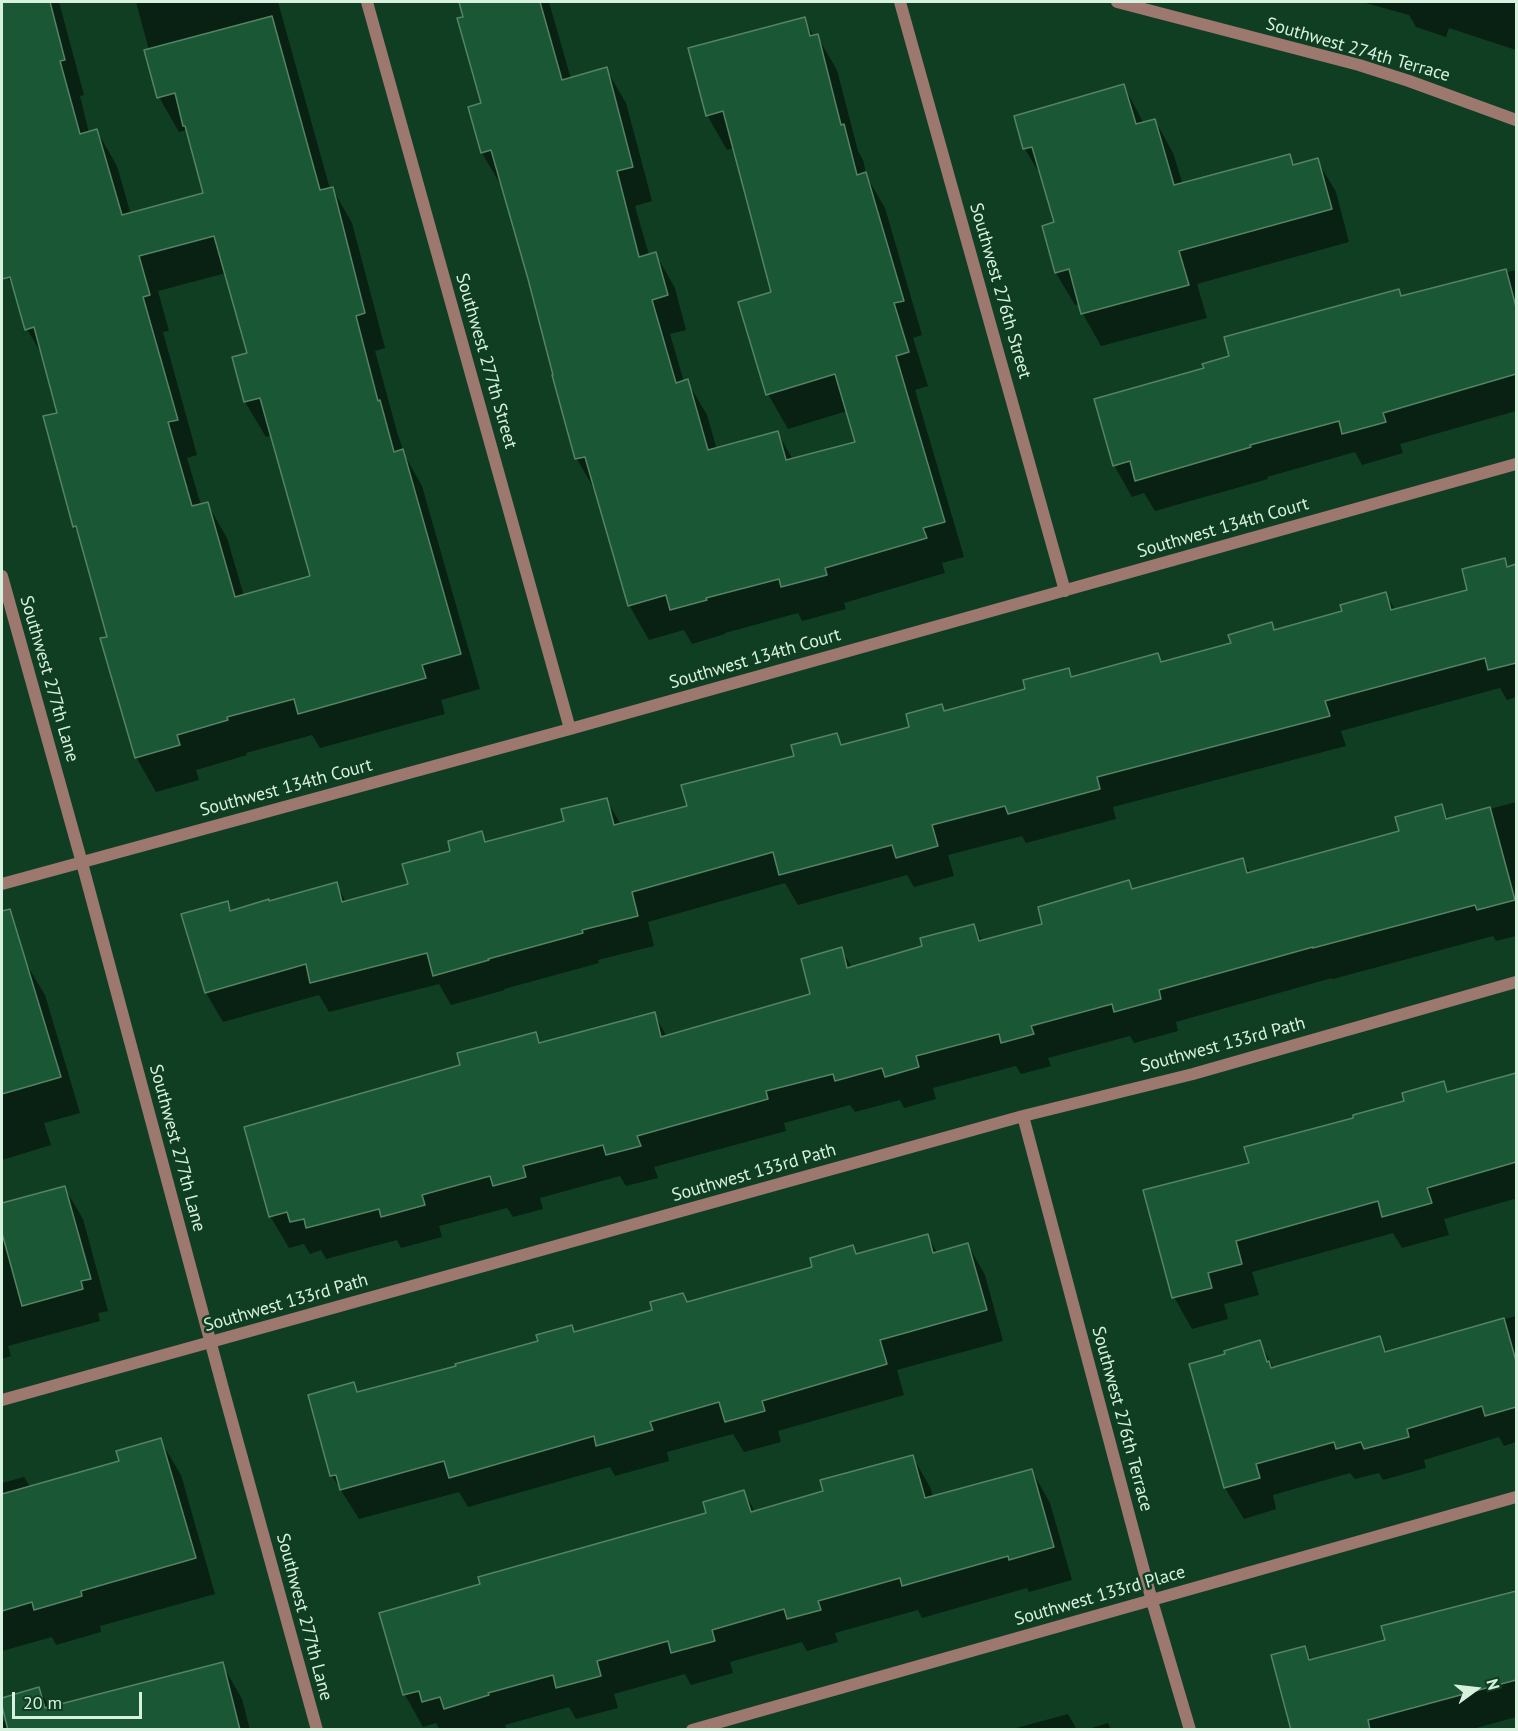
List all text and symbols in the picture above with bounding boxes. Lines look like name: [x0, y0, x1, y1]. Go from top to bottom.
street label: Southwest 274th Terrace: [1263, 13, 1453, 87]
street label: Southwest 276th Street: [965, 201, 1035, 381]
street label: Southwest 277th Street: [451, 271, 521, 451]
street label: Southwest 134th Court: [1135, 493, 1311, 563]
street label: Southwest 277th Lane: [15, 593, 83, 765]
street label: Southwest 134th Court: [667, 624, 843, 694]
street label: Southwest 134th Court: [197, 755, 375, 821]
street label: Southwest 133rd Path: [1138, 1013, 1308, 1077]
street label: Southwest 277th Lane: [144, 1062, 210, 1234]
street label: Southwest 133rd Path: [669, 1139, 839, 1207]
street label: Southwest 133rd Path: [201, 1269, 371, 1337]
street label: Southwest 276th Terrace: [1087, 1324, 1157, 1514]
street label: Southwest 277th Lane: [271, 1531, 337, 1703]
street label: Southwest 133rd Place: [1012, 1561, 1188, 1631]
north arrow: [1446, 1659, 1506, 1719]
text: N: [1482, 1677, 1504, 1692]
scale bar: [15, 1680, 146, 1718]
text: 20 m: [23, 1691, 62, 1714]

